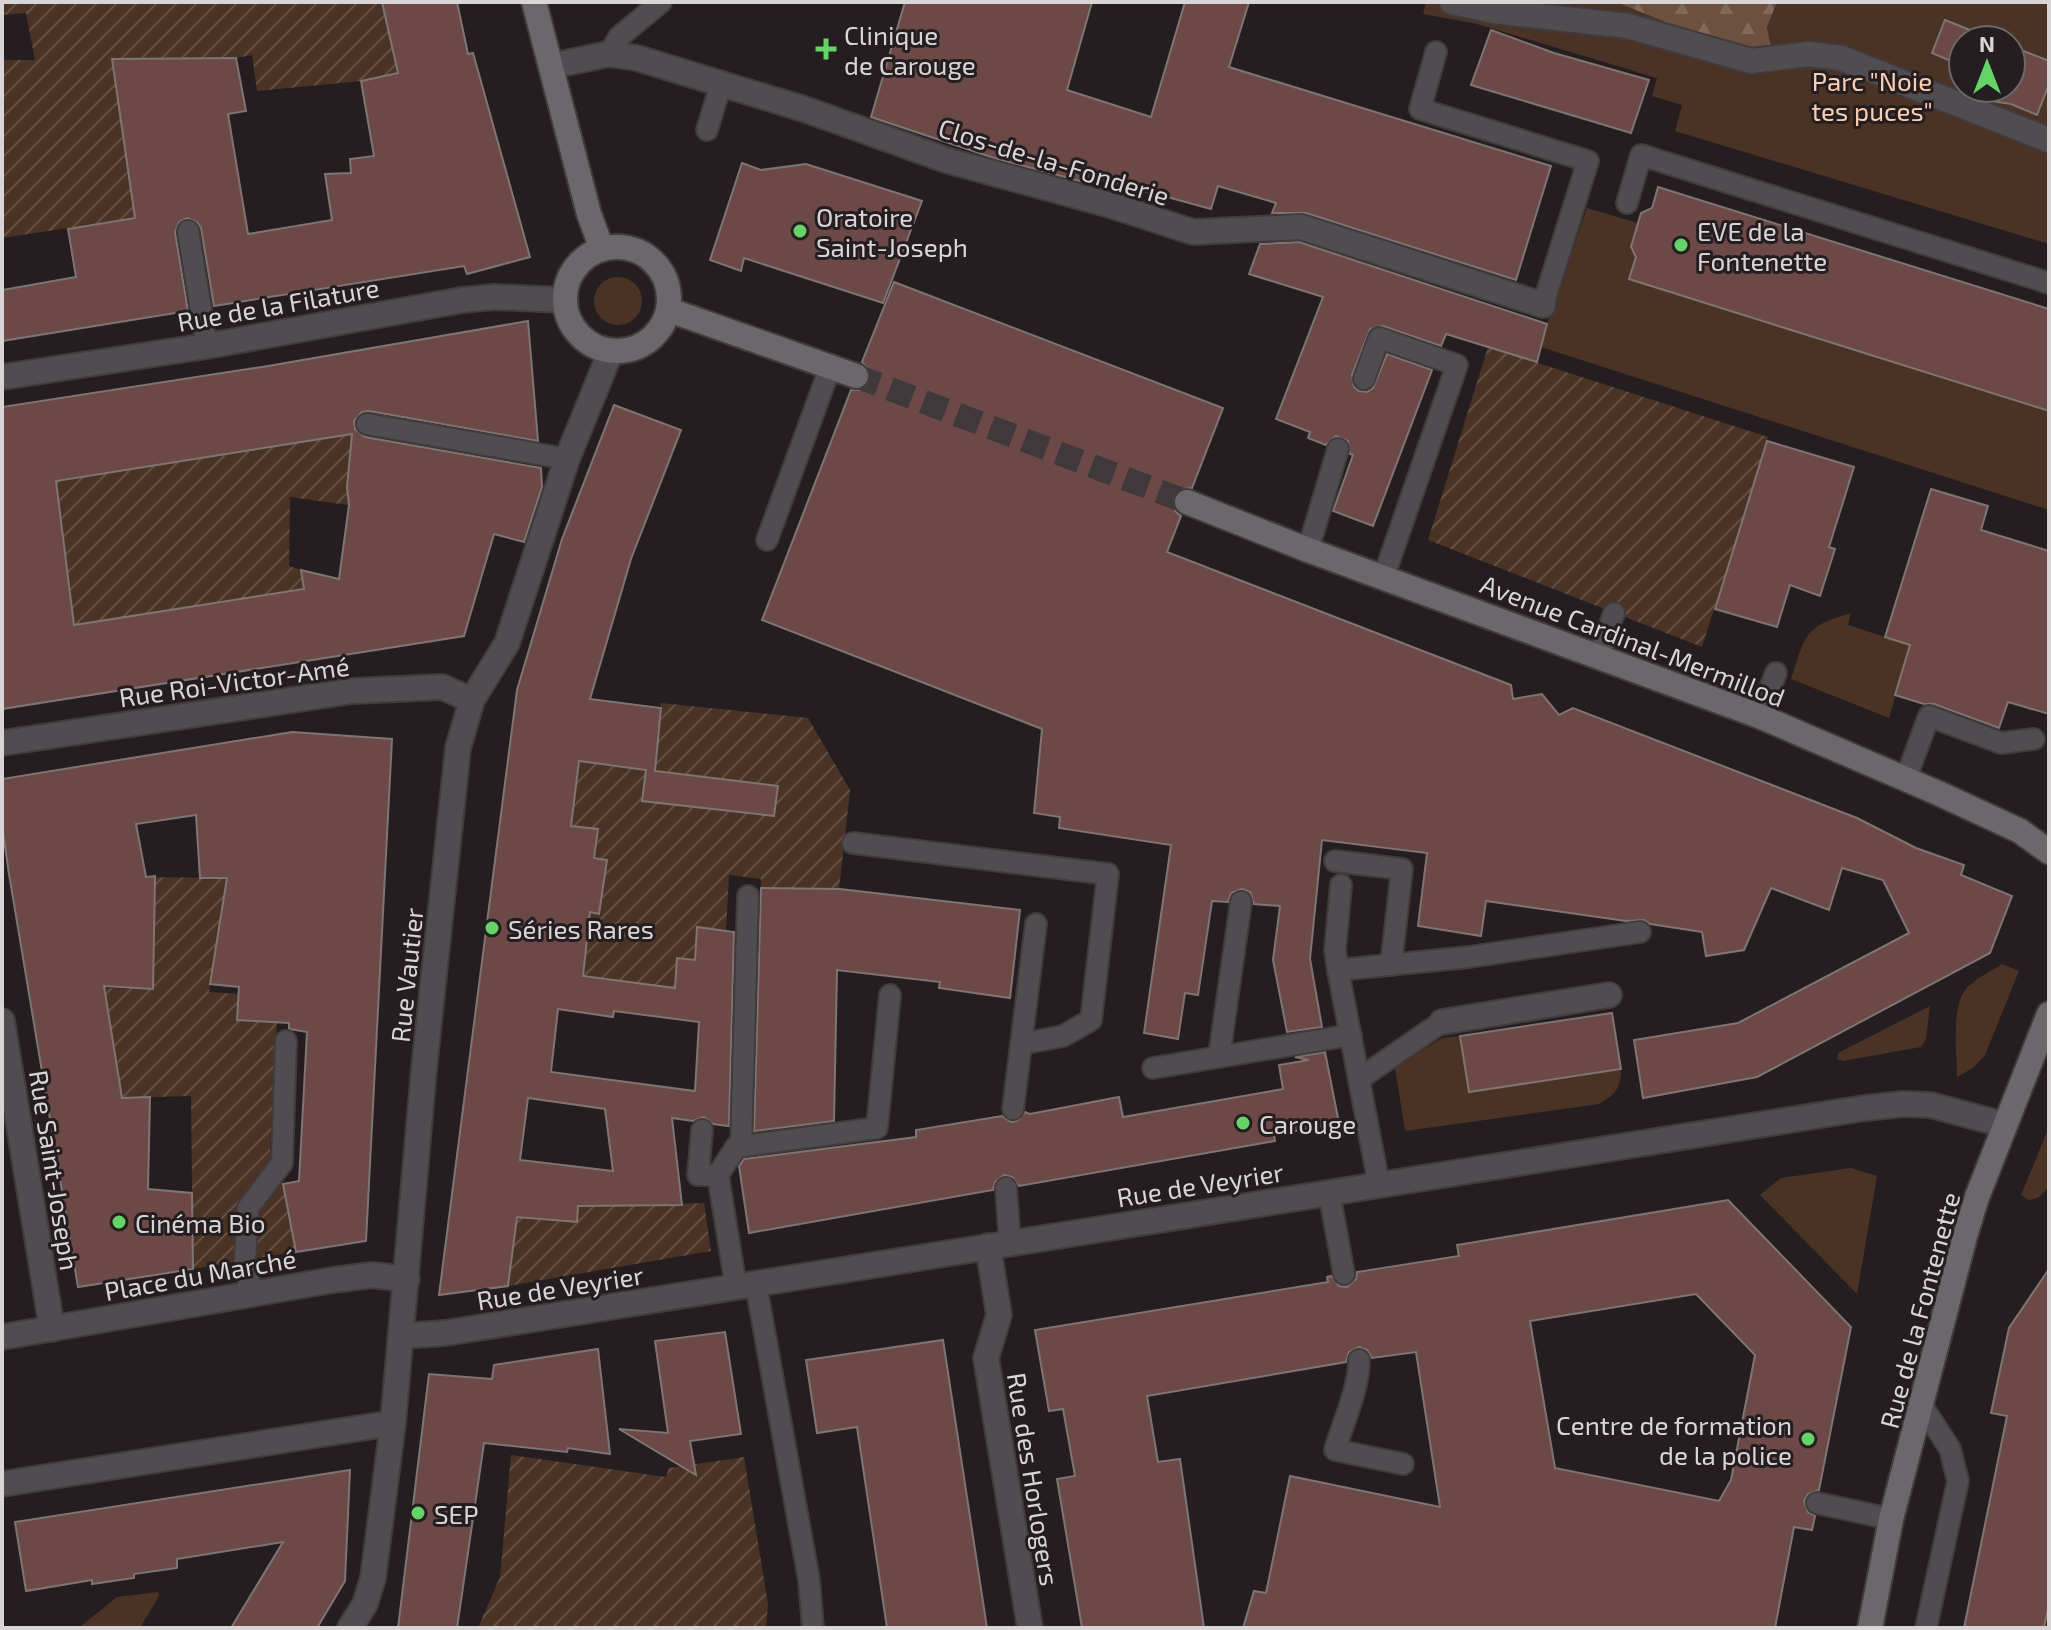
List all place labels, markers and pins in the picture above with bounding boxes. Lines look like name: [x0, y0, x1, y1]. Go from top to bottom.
place label: Clinique de Carouge: [844, 19, 976, 80]
marker: Clinique de Carouge: [815, 38, 837, 60]
place label: Oratoire Saint-Joseph: [816, 201, 968, 262]
place label: EVE de la Fontenette: [1697, 215, 1827, 276]
marker: Oratoire Saint-Joseph: [791, 222, 809, 240]
marker: EVE de la Fontenette: [1672, 236, 1690, 254]
place label: Séries Rares: [508, 913, 654, 944]
marker: Séries Rares: [483, 919, 501, 937]
place label: Carouge: [1259, 1108, 1356, 1139]
marker: Carouge: [1234, 1114, 1252, 1132]
place label: Cinéma Bio: [135, 1207, 266, 1238]
marker: Cinéma Bio: [110, 1213, 128, 1231]
place label: Centre de formation de la police: [1556, 1409, 1792, 1470]
marker: Centre de formation de la police: [1799, 1430, 1817, 1448]
place label: SEP: [434, 1498, 479, 1529]
marker: SEP: [409, 1504, 427, 1522]

